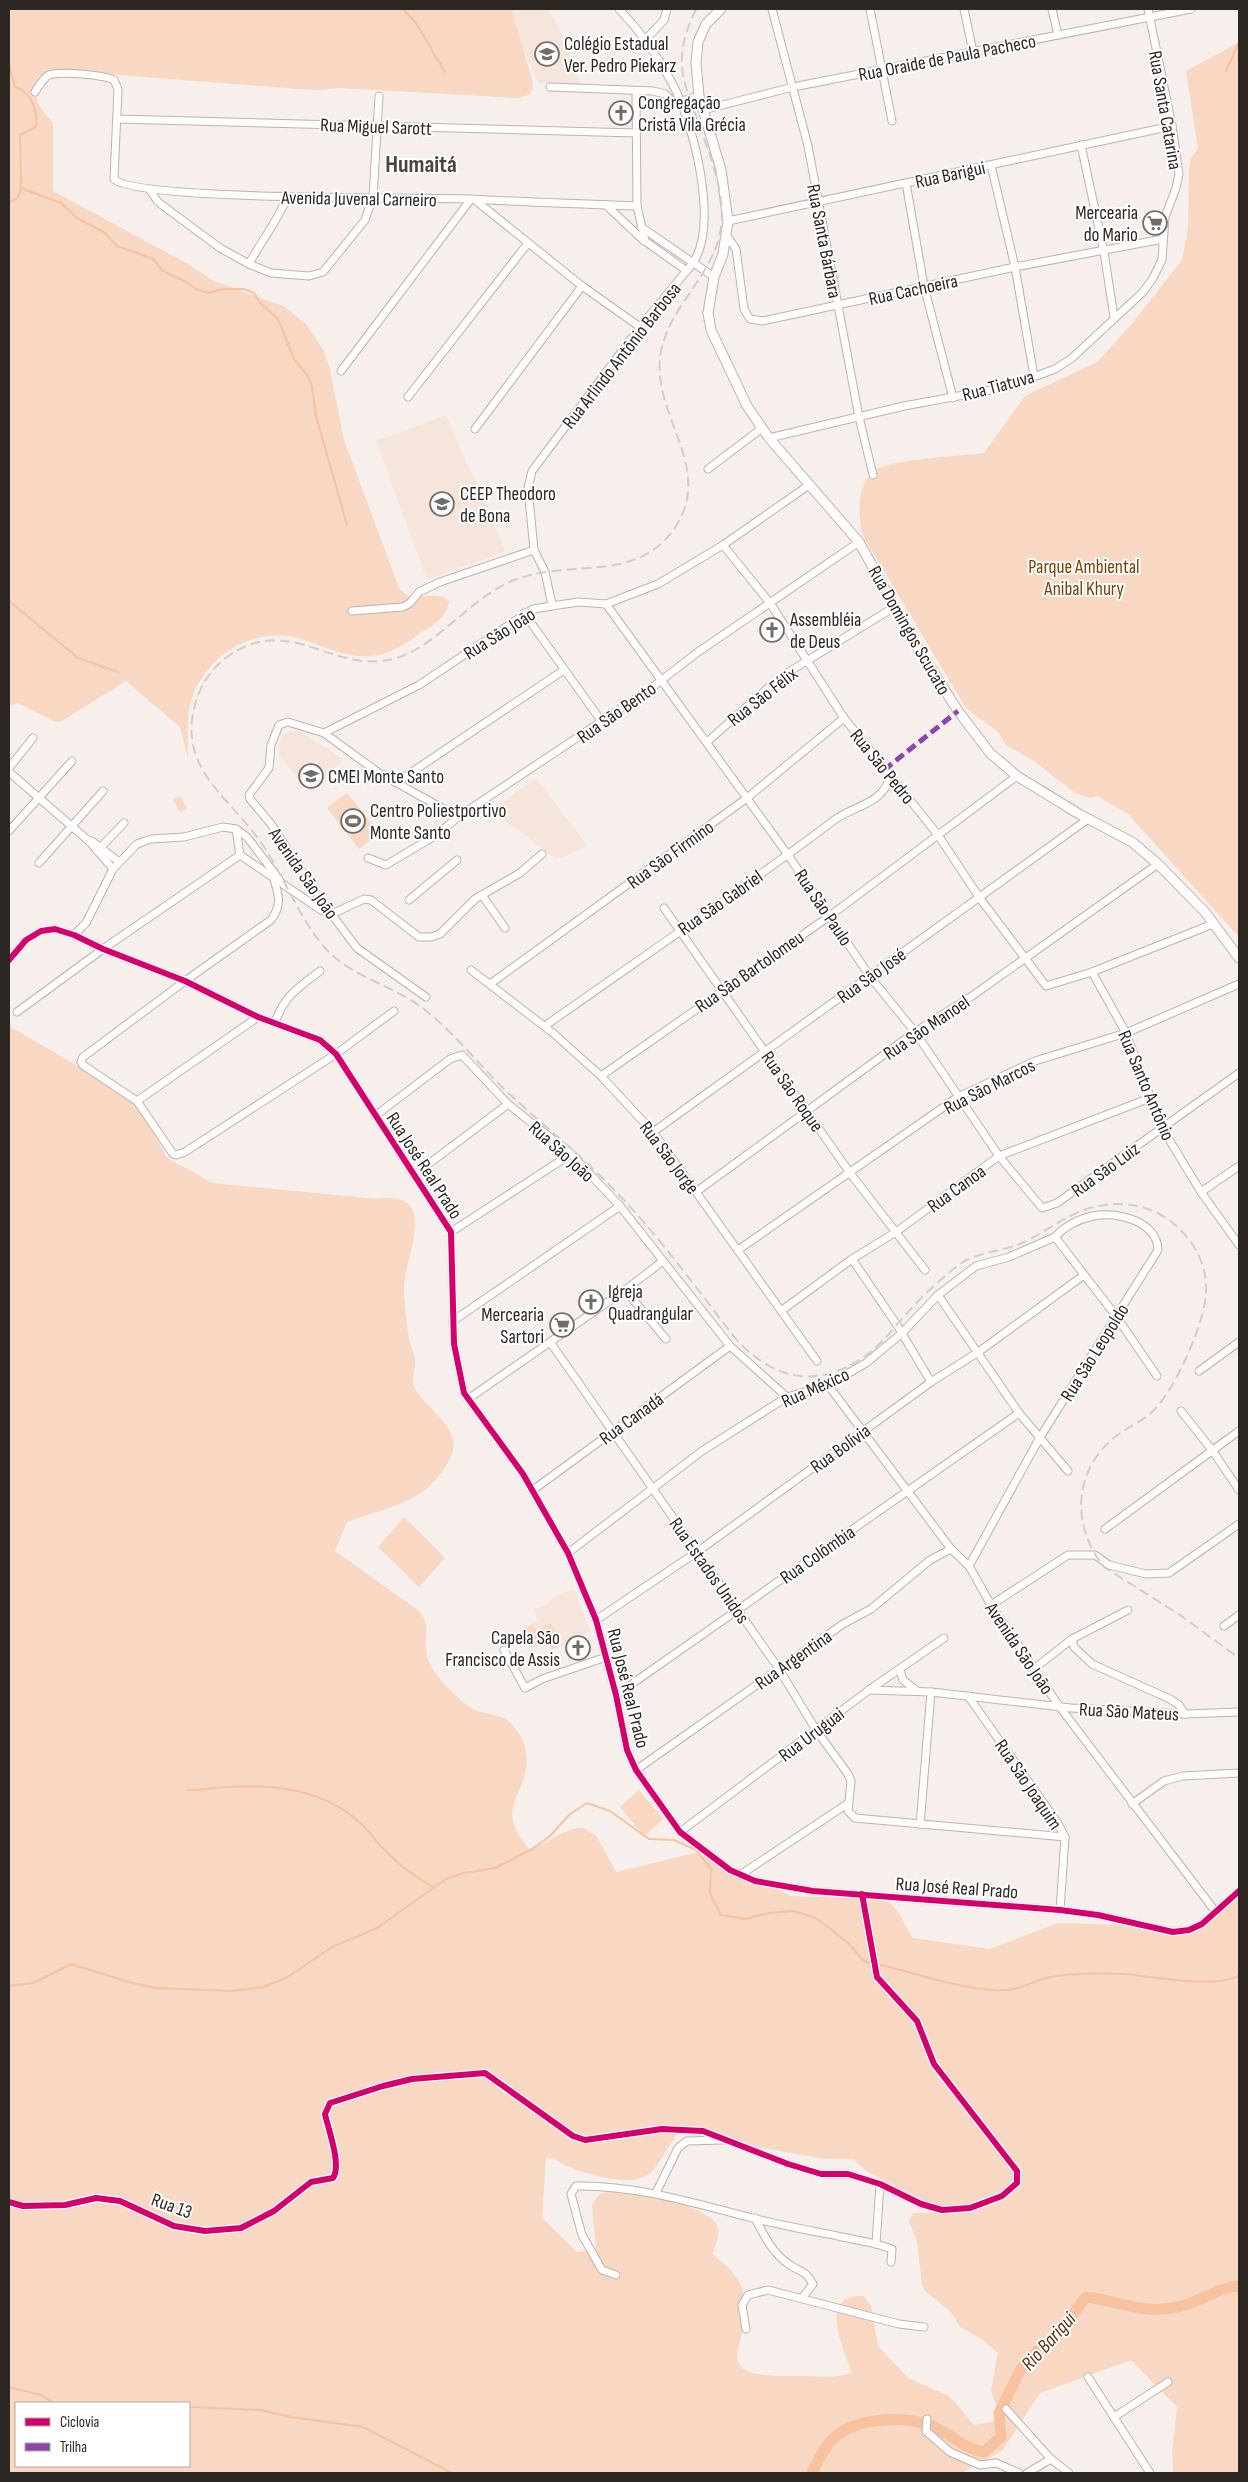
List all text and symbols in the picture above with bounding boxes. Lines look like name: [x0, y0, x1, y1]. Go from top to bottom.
street label: Rua Oraide de Paula Pacheco: [857, 30, 1038, 87]
place label: Colégio Estadual Ver. Pedro Piekarz: [564, 33, 676, 78]
school or university icon: Colégio Estadual Ver. Pedro Piekarz: [534, 41, 560, 67]
street label: Rua Santa Catarina: [1143, 49, 1186, 172]
place label: Congregação Cristã Vila Grécia: [638, 92, 746, 137]
church icon: Congregação Cristã Vila Grécia: [608, 100, 634, 126]
street label: Rua Miguel Sarott: [320, 114, 432, 141]
district label: Humaitá: [385, 150, 457, 179]
street label: Rua Barigui: [913, 157, 987, 194]
street label: Rua Santa Bárbara: [801, 182, 846, 300]
street label: Avenida Juvenal Carneiro: [280, 187, 437, 212]
place label: Mercearia do Mario: [1075, 202, 1138, 247]
supermarket icon: Mercearia do Mario: [1142, 210, 1168, 236]
street label: Rua Cachoeira: [867, 270, 960, 311]
street label: Rua Arlindo Antônio Barbosa: [558, 278, 686, 434]
street label: Rua Tiatuva: [960, 366, 1037, 407]
place label: CEEP Theodoro de Bona: [460, 483, 556, 528]
school or university icon: CEEP Theodoro de Bona: [429, 491, 455, 517]
park label: Parque Ambiental Anibal Khury: [1028, 556, 1140, 601]
street label: Rua Domingos Scucato: [862, 562, 955, 699]
street label: Rua São João: [460, 603, 540, 665]
place label: Assembléia de Deus: [789, 609, 861, 654]
church icon: Assembléia de Deus: [759, 617, 785, 643]
street label: Rua São Félix: [723, 663, 803, 732]
street label: Rua São Bento: [573, 678, 661, 749]
street label: Rua São Pedro: [845, 725, 919, 809]
school or university icon: CMEI Monte Santo: [298, 763, 324, 789]
place label: CMEI Monte Santo: [328, 766, 444, 789]
place label: Centro Poliestportivo Monte Santo: [370, 800, 506, 845]
sports icon: Centro Poliestportivo Monte Santo: [340, 808, 366, 834]
street label: Rua São Firmino: [623, 816, 719, 894]
street label: Avenida São João: [262, 823, 343, 924]
street label: Rua São Paulo: [789, 865, 857, 951]
street label: Rua São Gabriel: [674, 866, 768, 941]
street label: Rua São Bartolomeu: [691, 926, 809, 1018]
street label: Rua São José: [833, 943, 911, 1009]
street label: Rua São Manoel: [879, 991, 974, 1066]
street label: Rua Santo Antônio: [1112, 1027, 1179, 1144]
street label: Rua São Roque: [756, 1047, 828, 1137]
street label: Rua São Marcos: [940, 1054, 1039, 1120]
street label: Rua José Real Prado: [381, 1108, 467, 1224]
street label: Rua São João: [523, 1117, 599, 1188]
street label: Rua São Jorge: [634, 1117, 704, 1199]
street label: Rua São Luiz: [1067, 1138, 1145, 1203]
street label: Rua Canoa: [923, 1160, 991, 1218]
place label: Igreja Quadrangular: [608, 1281, 694, 1326]
church icon: Igreja Quadrangular: [578, 1289, 604, 1315]
street label: Rua São Leopoldo: [1056, 1300, 1134, 1406]
place label: Mercearia Sartori: [481, 1304, 544, 1349]
supermarket icon: Mercearia Sartori: [549, 1312, 575, 1338]
street label: Rua México: [778, 1363, 853, 1413]
street label: Rua Canadá: [595, 1388, 669, 1450]
street label: Rua Bolívia: [806, 1420, 875, 1479]
street label: Rua Estados Unidos: [664, 1513, 754, 1628]
street label: Rua Colômbia: [776, 1521, 860, 1589]
street label: Avenida São João: [979, 1598, 1058, 1699]
street label: Rua Argentina: [751, 1625, 837, 1695]
street label: Rua José Real Prado: [602, 1626, 654, 1751]
place label: Capela São Francisco de Assis: [445, 1627, 560, 1672]
church icon: Capela São Francisco de Assis: [565, 1635, 591, 1661]
street label: Rua São Mateus: [1078, 1698, 1180, 1727]
street label: Rua Uruguai: [775, 1703, 849, 1767]
street label: Rua São Joaquim: [989, 1735, 1066, 1834]
street label: Rua José Real Prado: [895, 1873, 1019, 1904]
street label: Rua 13: [148, 2188, 195, 2224]
water label: Rio Barigui: [1016, 2307, 1082, 2376]
legend: [15, 2402, 190, 2467]
text: Ciclovia: [60, 2413, 100, 2432]
text: Trilha: [60, 2438, 87, 2457]

